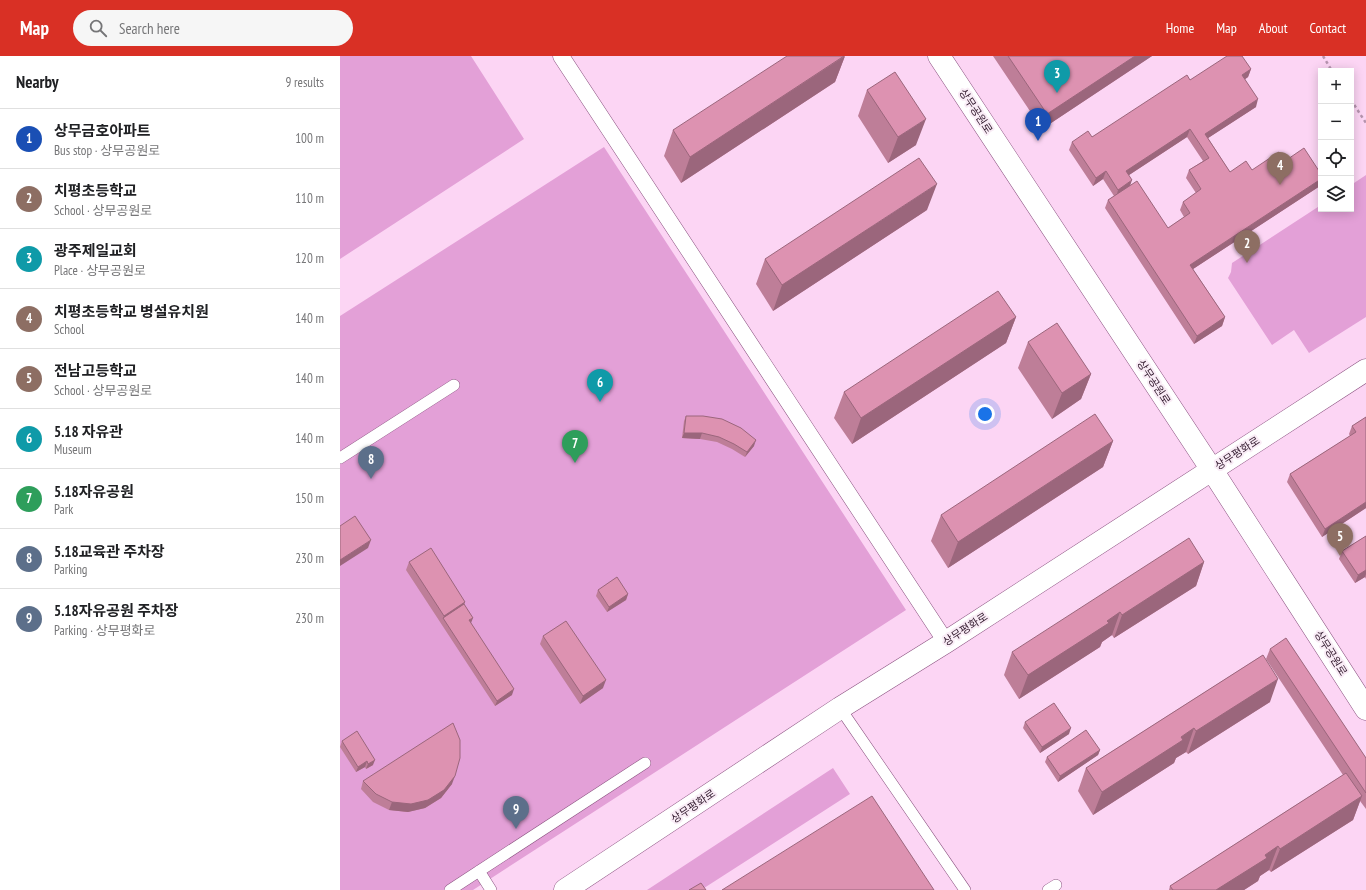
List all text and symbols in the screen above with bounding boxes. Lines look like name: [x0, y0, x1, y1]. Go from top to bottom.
search box: [73, 10, 353, 46]
text: Map: [20, 16, 49, 40]
icon: search: [87, 17, 109, 39]
text: Search here: [119, 19, 180, 38]
text: Home: [1166, 19, 1194, 37]
text: Map: [1216, 19, 1237, 37]
text: About: [1259, 19, 1288, 37]
text: Contact: [1310, 19, 1346, 37]
pin: 3: [1044, 60, 1070, 93]
map controls: [1318, 68, 1354, 212]
button: +: [1318, 68, 1354, 104]
text: Nearby: [16, 71, 59, 93]
text: 9 results: [285, 74, 324, 91]
street label: 상무공원로: [956, 86, 996, 136]
button: −: [1318, 104, 1354, 140]
pin: 1: [1025, 108, 1051, 141]
text: 상무금호아파트: [54, 121, 151, 140]
text: 1: [26, 130, 32, 147]
text: 100 m: [295, 130, 324, 147]
button: locate: [1318, 140, 1354, 176]
text: Bus stop · 상무공원로: [54, 142, 160, 159]
pin: 4: [1267, 152, 1293, 185]
button: layers: [1318, 176, 1354, 212]
text: 치평초등학교: [54, 181, 137, 200]
text: 2: [26, 190, 32, 207]
text: 110 m: [295, 190, 324, 207]
text: School · 상무공원로: [54, 202, 152, 219]
pin: 2: [1234, 230, 1260, 263]
text: 광주제일교회: [54, 241, 137, 260]
text: 3: [26, 250, 32, 267]
text: 120 m: [295, 250, 324, 267]
text: Place · 상무공원로: [54, 262, 146, 279]
text: 치평초등학교 병설유치원: [54, 302, 209, 321]
text: 4: [26, 310, 32, 327]
text: 140 m: [295, 310, 324, 327]
text: School: [54, 321, 84, 338]
street label: 상무공원로: [1134, 357, 1174, 407]
text: 전남고등학교: [54, 361, 137, 380]
pin: 6: [587, 369, 613, 402]
text: 5: [26, 370, 32, 387]
text: 140 m: [295, 370, 324, 387]
text: School · 상무공원로: [54, 382, 152, 399]
your location: [975, 404, 995, 424]
text: 5.18 자유관: [54, 422, 123, 441]
text: 6: [26, 430, 32, 447]
text: 140 m: [295, 430, 324, 447]
pin: 7: [562, 430, 588, 463]
street label: 상무평화로: [1212, 433, 1262, 473]
text: Museum: [54, 441, 92, 458]
pin: 8: [358, 446, 384, 479]
text: 5.18자유공원: [54, 482, 134, 501]
text: 7: [26, 490, 32, 507]
text: 150 m: [295, 490, 324, 507]
text: Park: [54, 501, 73, 518]
pin: 5: [1327, 523, 1353, 556]
text: 5.18교육관 주차장: [54, 542, 165, 561]
text: 8: [26, 550, 32, 567]
text: 230 m: [295, 550, 324, 567]
text: Parking: [54, 561, 87, 578]
text: 5.18자유공원 주차장: [54, 601, 178, 620]
street label: 상무평화로: [940, 609, 990, 649]
text: 9: [26, 610, 32, 627]
text: 230 m: [295, 610, 324, 627]
text: Parking · 상무평화로: [54, 622, 156, 639]
street label: 상무공원로: [1312, 628, 1350, 678]
street label: 상무평화로: [668, 786, 718, 826]
pin: 9: [503, 796, 529, 829]

